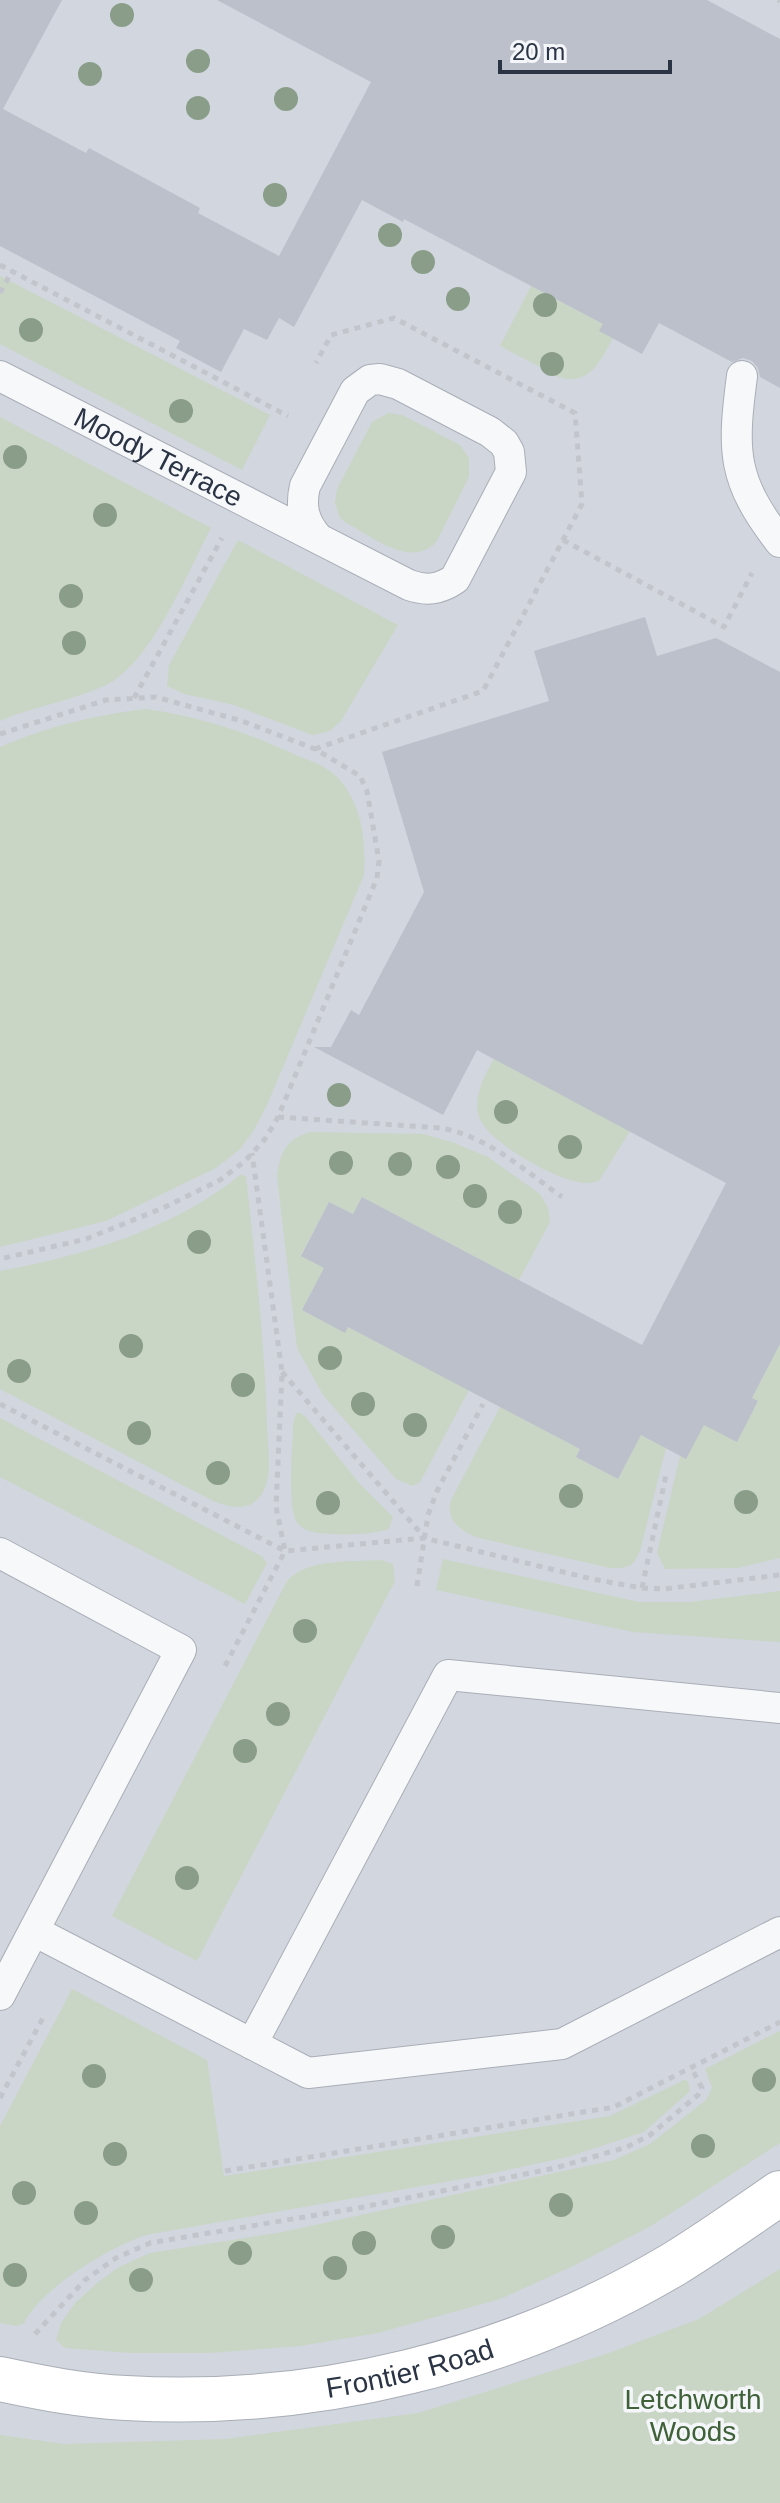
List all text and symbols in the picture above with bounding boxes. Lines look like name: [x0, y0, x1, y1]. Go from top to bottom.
scale bar: [500, 24, 670, 74]
text: 20 m: [512, 38, 565, 65]
street label: Moody Terrace: [69, 402, 248, 513]
street label: Frontier Road: [324, 2333, 497, 2404]
park label: Letchworth Woods: [625, 2384, 761, 2447]

